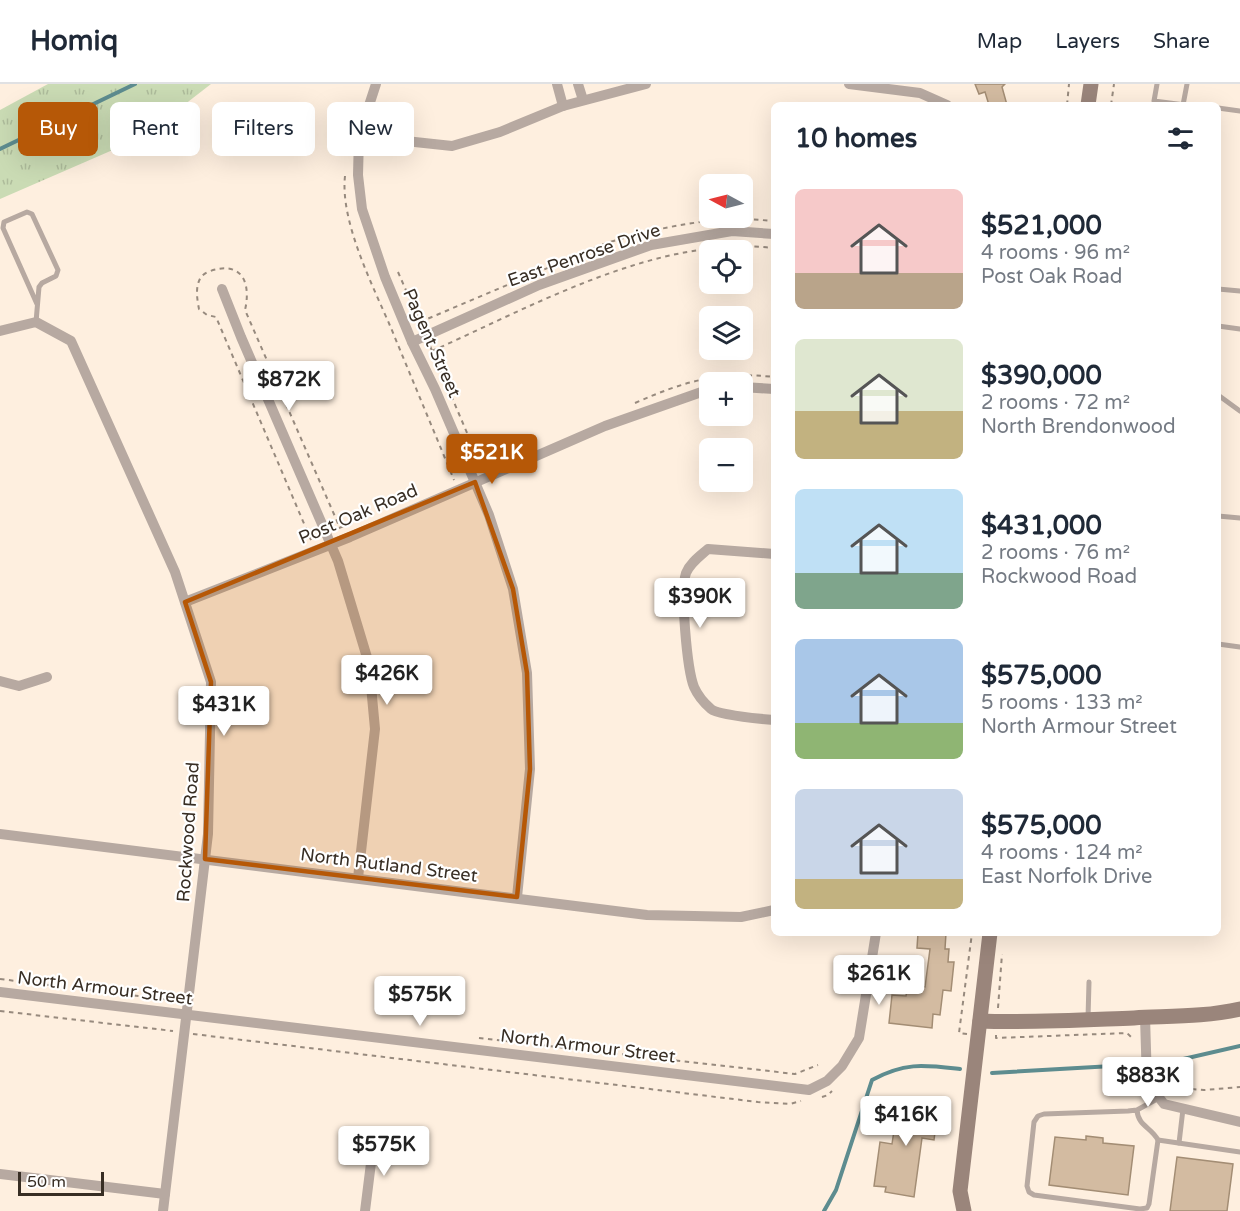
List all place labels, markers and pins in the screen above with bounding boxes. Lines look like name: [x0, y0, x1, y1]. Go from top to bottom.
pin: $872K: [247, 361, 331, 412]
pin: $521K: [450, 434, 534, 485]
pin: $390K: [658, 578, 742, 629]
pin: $426K: [345, 655, 429, 706]
pin: $431K: [182, 686, 266, 737]
pin: $261K: [837, 955, 921, 1006]
pin: $575K: [378, 976, 462, 1027]
pin: $883K: [1106, 1057, 1190, 1108]
pin: $416K: [864, 1096, 948, 1147]
pin: $575K: [342, 1126, 426, 1177]

